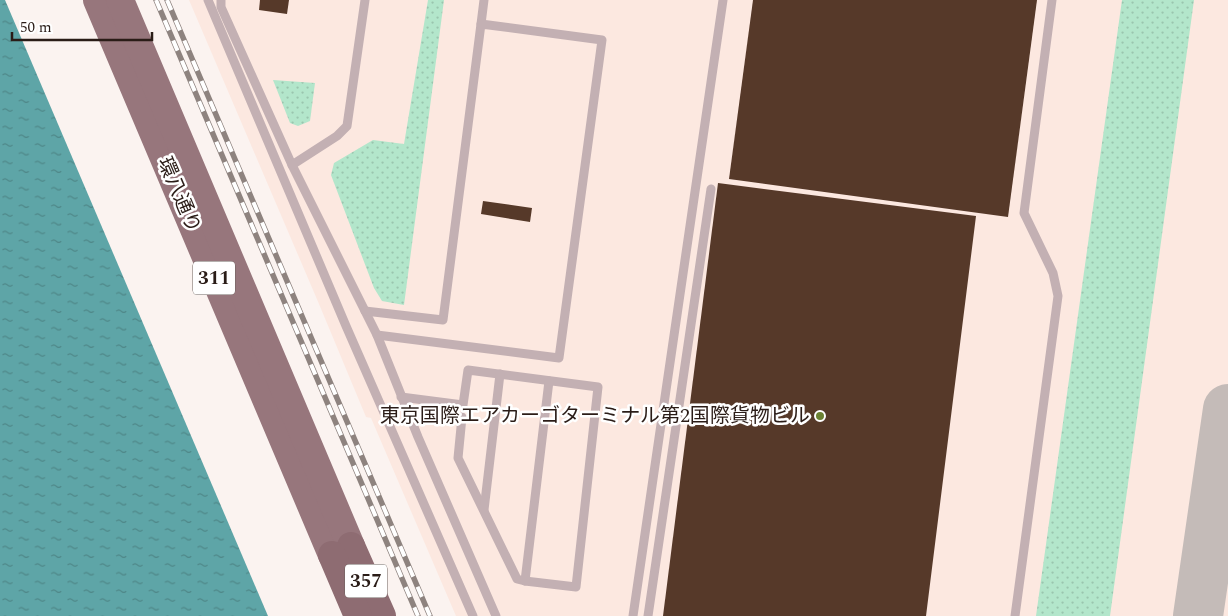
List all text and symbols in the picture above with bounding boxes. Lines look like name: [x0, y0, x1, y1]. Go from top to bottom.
scale bar: [12, 10, 152, 42]
text: 50 m: [20, 16, 52, 39]
street label: 環八通り: [150, 152, 208, 238]
road number: 311: [193, 262, 235, 294]
place label: 東京国際エアカーゴターミナル第2国際貨物ビル: [380, 401, 810, 431]
marker: 東京国際エアカーゴターミナル第2国際貨物ビル: [814, 410, 826, 422]
road number: 357: [345, 564, 387, 598]

